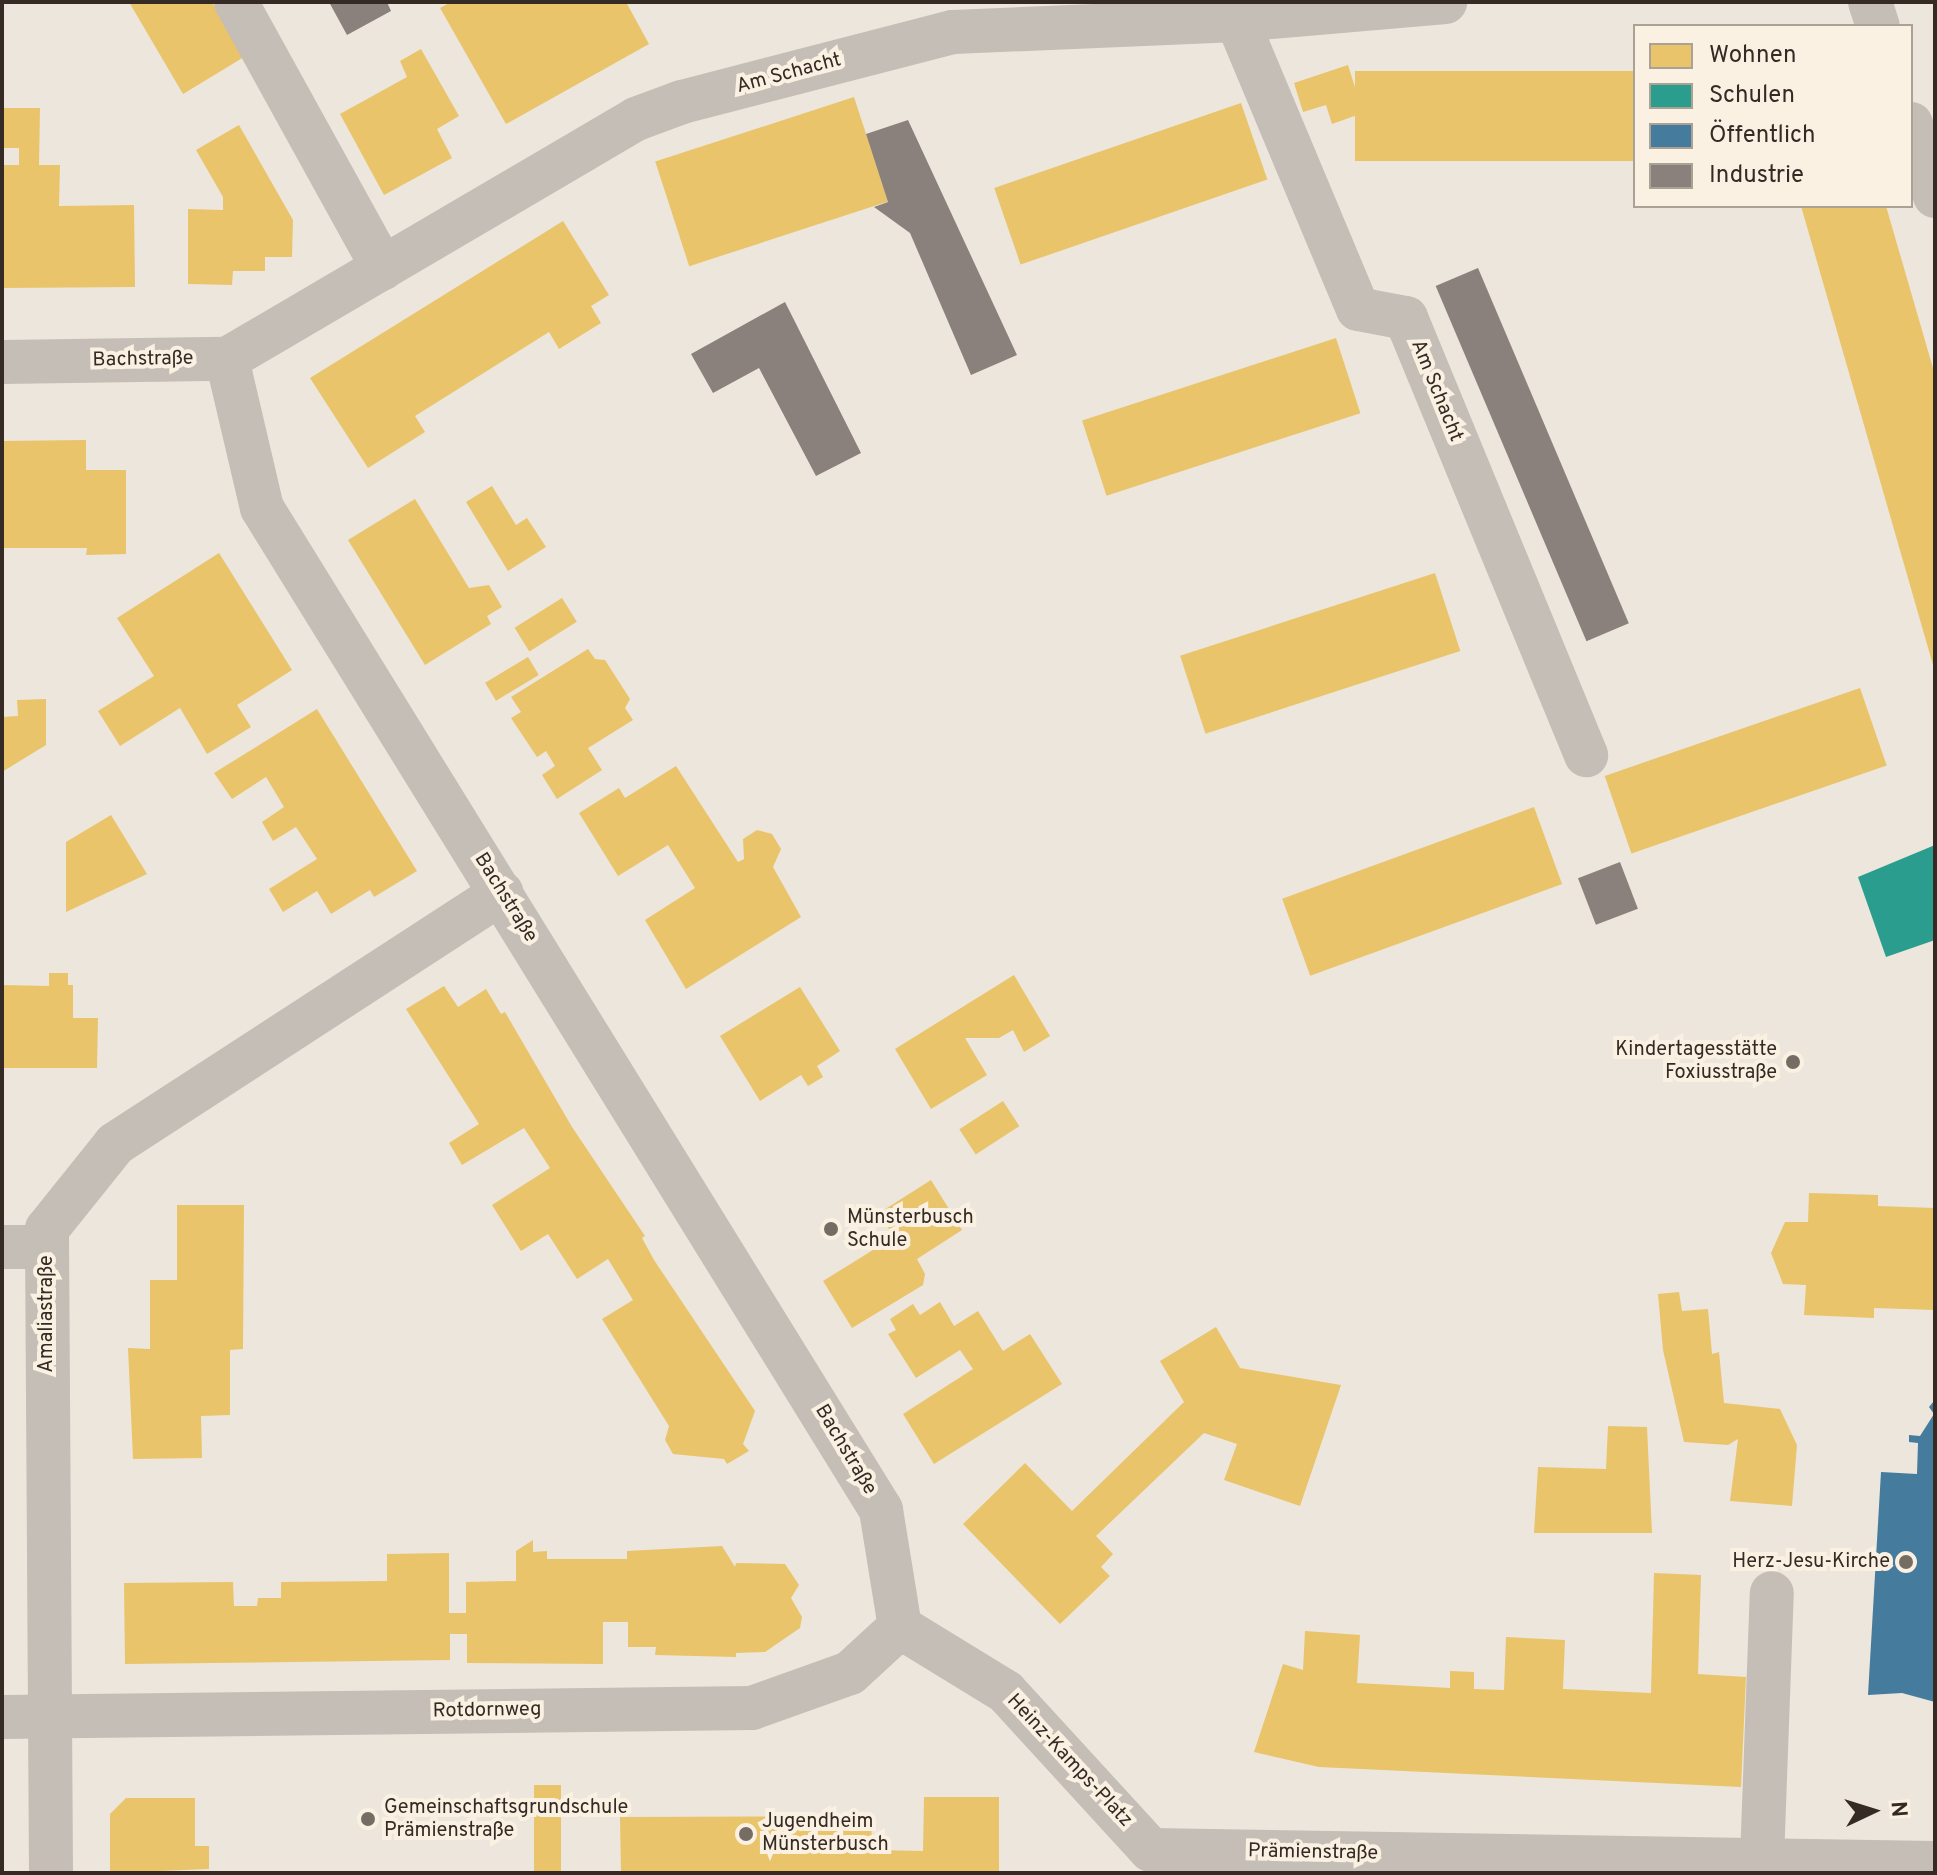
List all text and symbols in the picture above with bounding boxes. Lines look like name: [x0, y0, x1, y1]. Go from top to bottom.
legend: [1633, 24, 1913, 208]
text: Wohnen: [1709, 41, 1796, 71]
street label: Am Schacht: [734, 48, 844, 100]
text: Schulen: [1709, 81, 1795, 111]
text: Öffentlich: [1709, 121, 1816, 151]
text: Industrie: [1709, 161, 1804, 191]
street label: Am Schacht: [1405, 337, 1467, 445]
street label: Bachstraße: [92, 347, 194, 373]
street label: Bachstraße: [468, 849, 542, 947]
place label: Kindertagesstätte Foxiusstraße: [1615, 1038, 1777, 1085]
marker: Kindertagesstätte Foxiusstraße: [1784, 1053, 1802, 1071]
place label: Münsterbusch Schule: [847, 1206, 974, 1253]
marker: Münsterbusch Schule: [822, 1220, 840, 1238]
street label: Amaliastraße: [35, 1255, 59, 1373]
street label: Bachstraße: [809, 1401, 881, 1499]
place label: Herz-Jesu-Kirche: [1732, 1550, 1890, 1574]
marker: Herz-Jesu-Kirche: [1897, 1553, 1915, 1571]
street label: Heinz-Kamps-Platz: [1001, 1689, 1137, 1833]
street label: Rotdornweg: [432, 1698, 542, 1724]
north arrow: [1833, 1771, 1913, 1851]
place label: Gemeinschaftsgrundschule Prämienstraße: [384, 1796, 628, 1843]
text: N: [1883, 1800, 1911, 1818]
marker: Gemeinschaftsgrundschule Prämienstraße: [359, 1810, 377, 1828]
place label: Jugendheim Münsterbusch: [762, 1810, 889, 1857]
marker: Jugendheim Münsterbusch: [737, 1825, 755, 1843]
street label: Prämienstraße: [1248, 1840, 1378, 1866]

